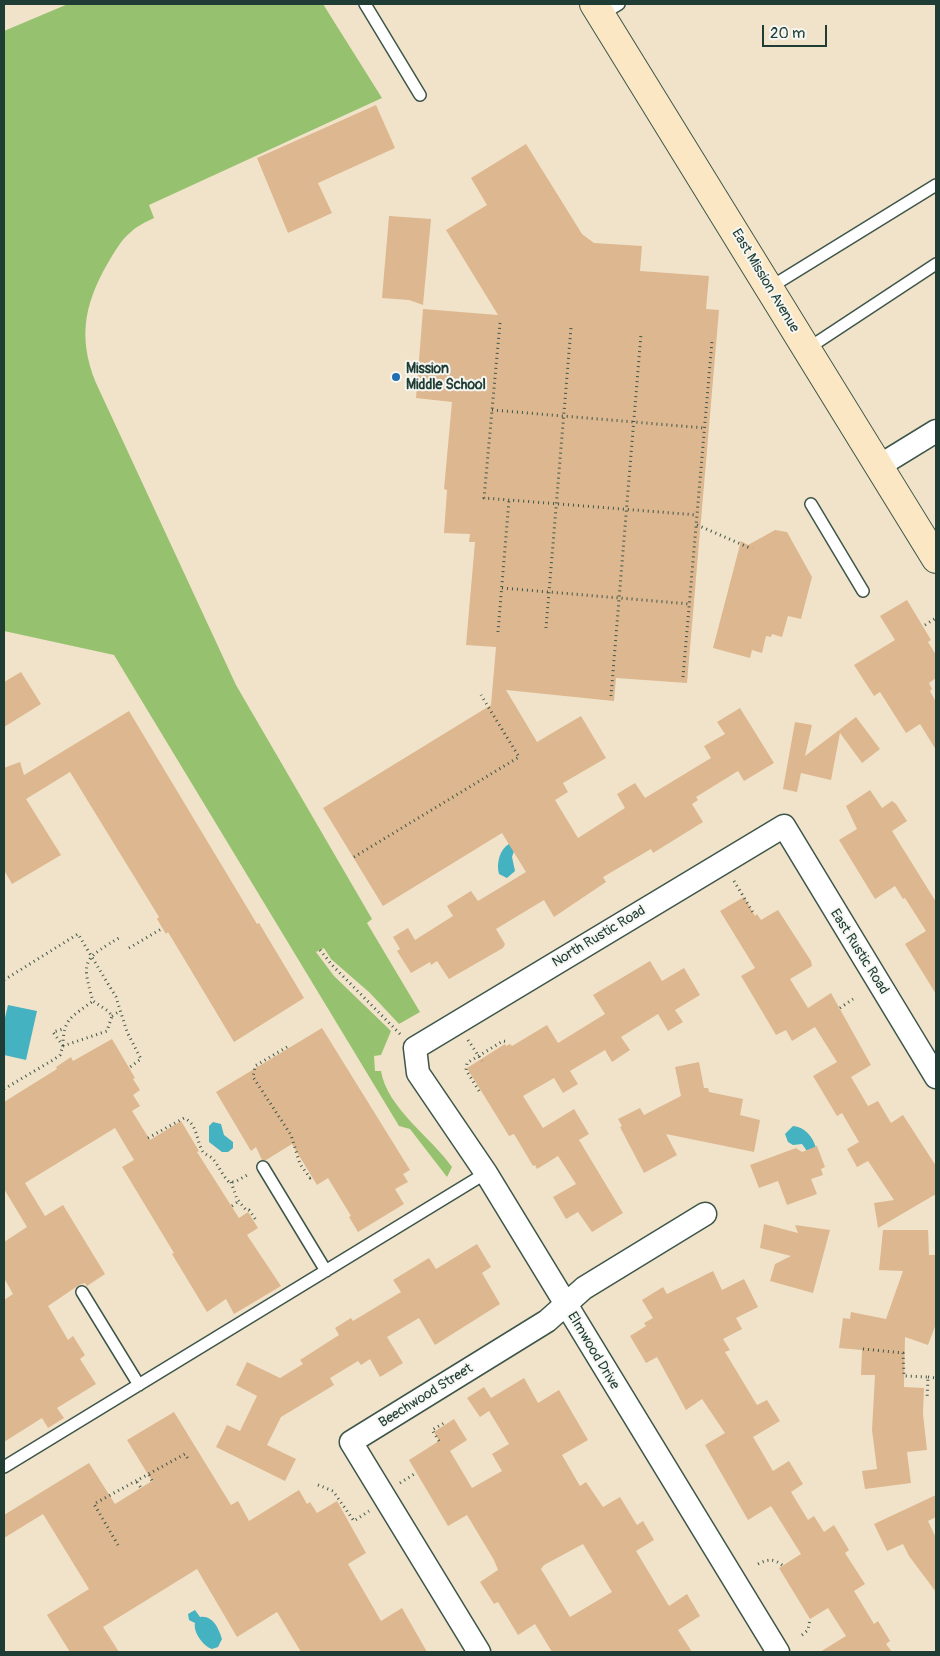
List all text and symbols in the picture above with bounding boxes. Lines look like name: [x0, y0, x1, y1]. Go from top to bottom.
scale bar: [765, 15, 830, 47]
text: 20 m: [770, 24, 805, 43]
street label: East Mission Avenue: [727, 226, 803, 336]
place label: Mission Middle School: [406, 361, 486, 394]
marker: Mission Middle School: [390, 371, 402, 383]
street label: North Rustic Road: [549, 903, 649, 971]
street label: East Rustic Road: [826, 906, 892, 998]
street label: Elmwood Drive: [563, 1309, 623, 1393]
street label: Beechwood Street: [376, 1360, 476, 1432]

